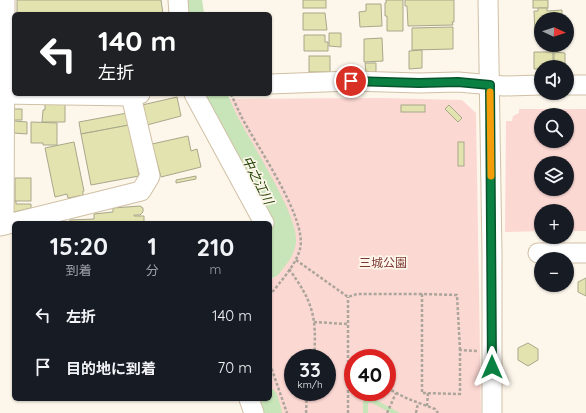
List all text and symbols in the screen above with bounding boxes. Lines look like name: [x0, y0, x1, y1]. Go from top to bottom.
north arrow: [534, 12, 574, 52]
map controls: [534, 12, 574, 292]
text: 140 m: [98, 23, 176, 58]
icon: left: [32, 28, 84, 80]
button: sound: [534, 60, 574, 100]
text: 左折: [98, 61, 134, 84]
pin: [334, 64, 368, 98]
icon: arrive: [340, 70, 362, 92]
button: search: [534, 108, 574, 148]
water label: 中之江川: [239, 153, 278, 209]
button: layers: [534, 156, 574, 196]
button: +: [534, 204, 574, 244]
text: 15:20: [50, 231, 108, 261]
text: 1: [148, 231, 157, 261]
text: 210: [196, 232, 234, 262]
button: −: [534, 252, 574, 292]
park label: 三城公園: [359, 255, 407, 270]
text: m: [209, 261, 221, 277]
text: 到着: [66, 262, 92, 278]
text: 分: [146, 262, 159, 278]
icon: left: [32, 304, 54, 326]
text: 140 m: [212, 306, 252, 325]
text: 左折: [66, 307, 96, 326]
position arrow: [471, 346, 513, 388]
speed limit sign: 40: [344, 349, 396, 401]
icon: arrive: [32, 356, 54, 378]
text: 33: [299, 357, 321, 382]
text: 70 m: [218, 358, 252, 377]
text: 目的地に到着: [66, 359, 156, 378]
text: km/h: [297, 378, 323, 391]

